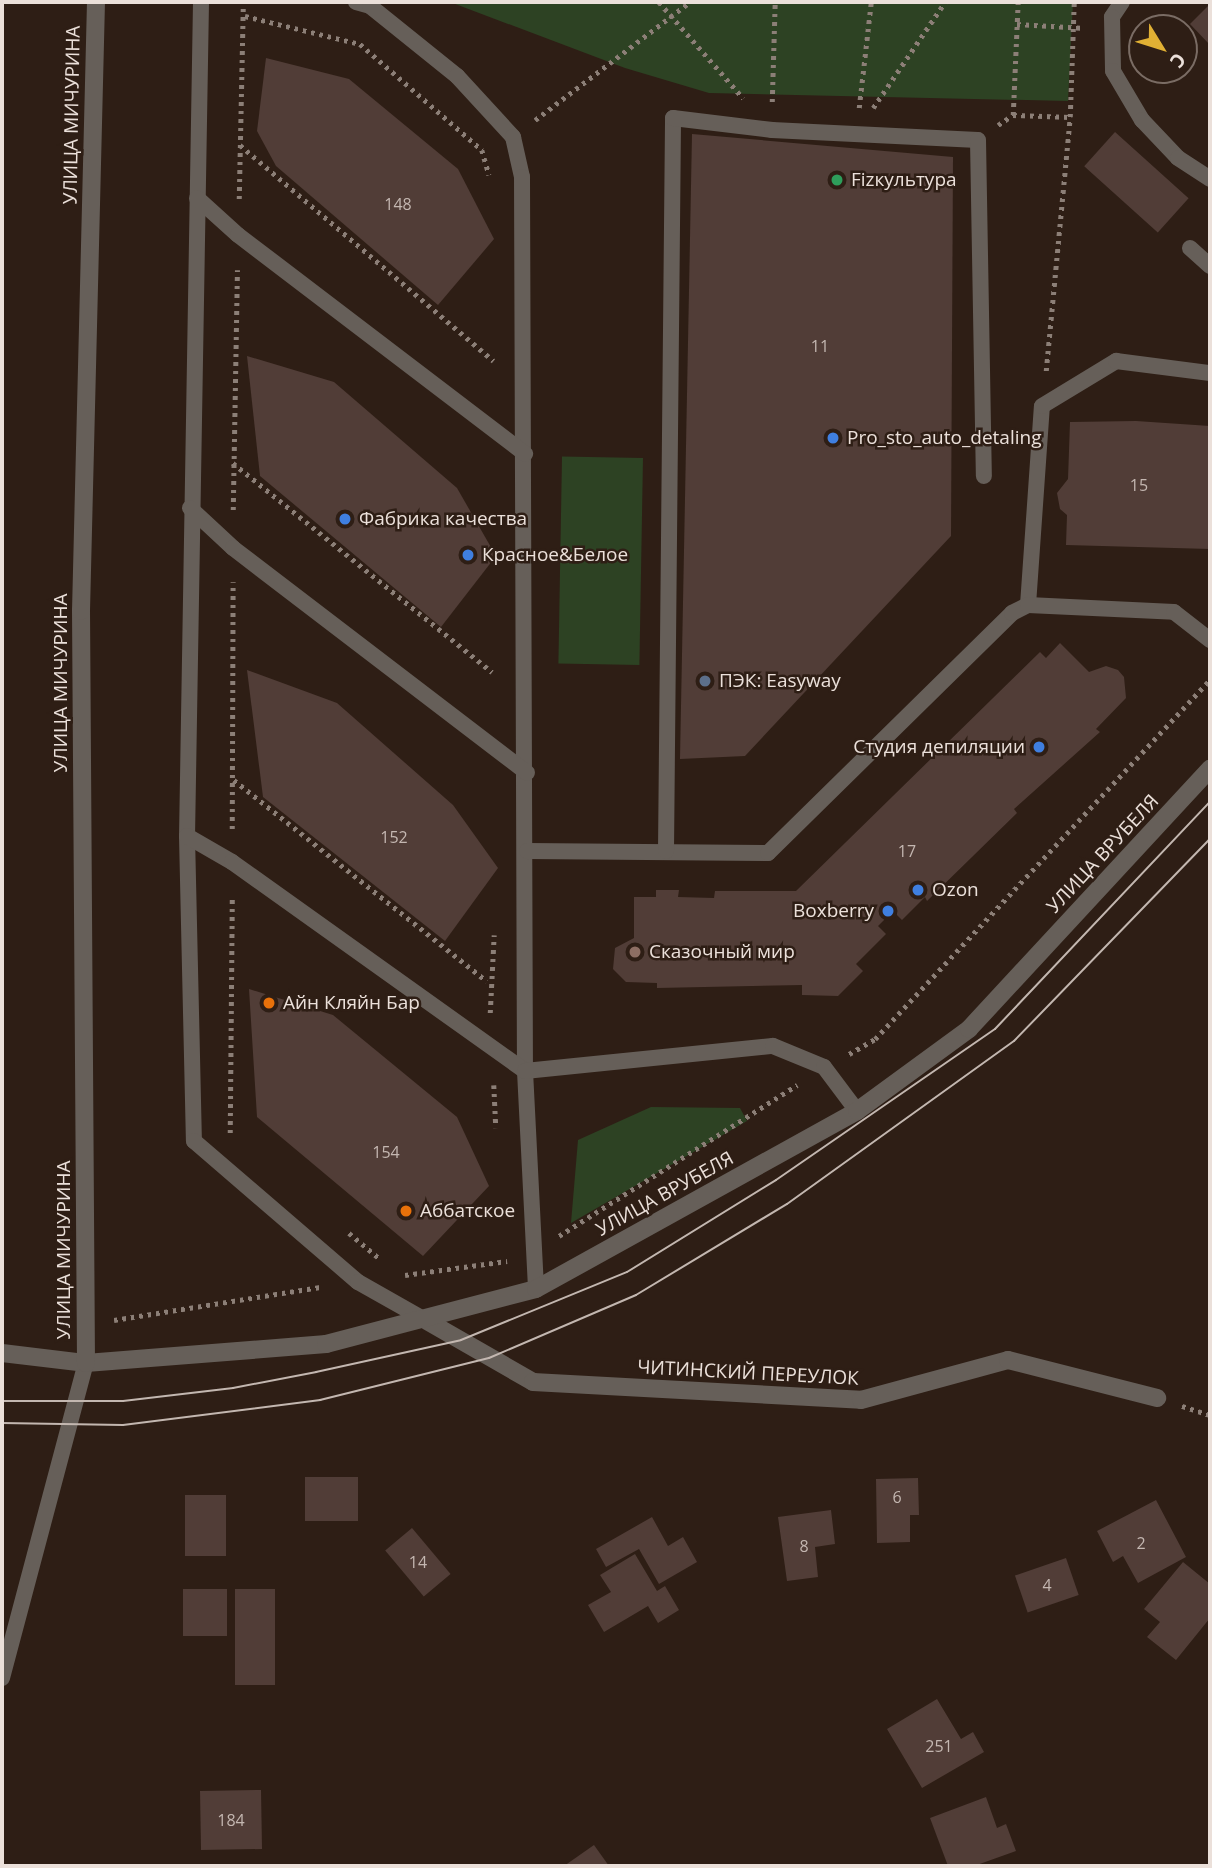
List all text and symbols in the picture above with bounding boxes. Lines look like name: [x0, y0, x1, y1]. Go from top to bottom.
north arrow: [1128, 14, 1198, 84]
street label: УЛИЦА МИЧУРИНА: [59, 25, 85, 205]
text: С: [1164, 48, 1192, 73]
place label: Fizкультура: [851, 169, 957, 191]
marker: Fizкультура: [829, 172, 845, 188]
house number: 148: [384, 194, 412, 214]
house number: 11: [811, 336, 829, 356]
place label: Pro_sto_auto_detaling: [847, 427, 1041, 449]
marker: Pro_sto_auto_detaling: [825, 430, 841, 446]
house number: 15: [1130, 475, 1148, 495]
place label: Фабрика качества: [359, 508, 527, 530]
marker: Фабрика качества: [337, 511, 353, 527]
place label: Красное&Белое: [482, 544, 628, 566]
marker: Красное&Белое: [460, 547, 476, 563]
street label: УЛИЦА МИЧУРИНА: [50, 594, 72, 772]
place label: ПЭК: Easyway: [719, 670, 841, 692]
marker: ПЭК: Easyway: [697, 673, 713, 689]
place label: Студия депиляции: [853, 736, 1025, 758]
marker: Студия депиляции: [1031, 739, 1047, 755]
street label: УЛИЦА ВРУБЕЛЯ: [1042, 790, 1164, 918]
house number: 152: [380, 827, 408, 847]
house number: 17: [898, 841, 916, 861]
place label: Ozon: [932, 879, 979, 901]
marker: Ozon: [910, 882, 926, 898]
place label: Boxberry: [793, 900, 874, 922]
marker: Boxberry: [880, 903, 896, 919]
place label: Сказочный мир: [649, 941, 795, 963]
marker: Сказочный мир: [627, 944, 643, 960]
place label: Айн Кляйн Бар: [283, 992, 420, 1014]
marker: Айн Кляйн Бар: [261, 995, 277, 1011]
house number: 154: [372, 1142, 400, 1162]
street label: УЛИЦА ВРУБЕЛЯ: [592, 1147, 738, 1241]
street label: УЛИЦА МИЧУРИНА: [53, 1161, 75, 1339]
place label: Аббатское: [420, 1200, 515, 1222]
marker: Аббатское: [398, 1203, 414, 1219]
street label: ЧИТИНСКИЙ ПЕРЕУЛОК: [637, 1356, 859, 1390]
house number: 6: [892, 1487, 902, 1507]
house number: 2: [1136, 1533, 1146, 1553]
house number: 8: [799, 1536, 809, 1556]
house number: 14: [409, 1552, 427, 1572]
house number: 4: [1042, 1575, 1052, 1595]
house number: 251: [925, 1736, 953, 1756]
house number: 184: [217, 1810, 245, 1830]

